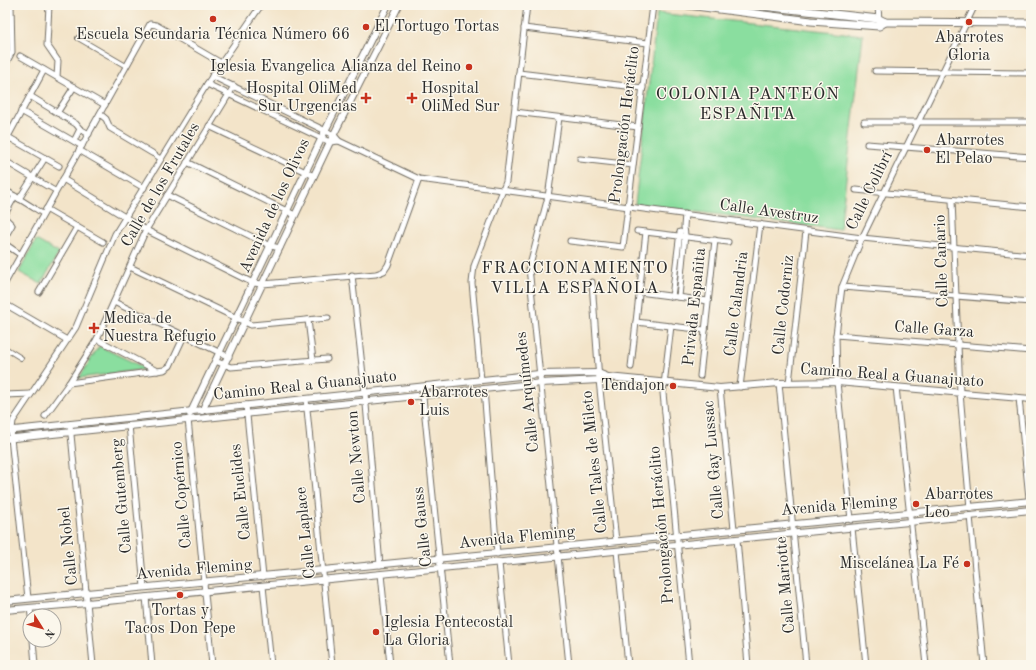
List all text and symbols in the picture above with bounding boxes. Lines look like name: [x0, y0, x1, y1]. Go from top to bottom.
marker: Escuela Secundaria Técnica Número 66: [208, 14, 218, 24]
marker: Abarrotes Gloria: [964, 17, 974, 27]
place label: El Tortugo Tortas: [374, 19, 499, 35]
marker: El Tortugo Tortas: [361, 22, 371, 32]
place label: Escuela Secundaria Técnica Número 66: [76, 27, 350, 43]
place label: Abarrotes Gloria: [934, 30, 1004, 64]
street label: Prolongación Heráclito: [607, 45, 643, 205]
place label: Iglesia Evangelica Alianza del Reino: [210, 59, 461, 75]
marker: Iglesia Evangelica Alianza del Reino: [464, 62, 474, 72]
place label: Hospital OliMed Sur Urgencias: [246, 81, 357, 115]
place label: Hospital OliMed Sur: [421, 81, 500, 115]
district label: COLONIA PANTEÓN ESPAÑITA: [656, 82, 840, 123]
marker: Hospital OliMed Sur Urgencias: [360, 92, 372, 104]
marker: Hospital OliMed Sur: [406, 92, 418, 104]
street label: Calle de los Frutales: [119, 120, 203, 250]
place label: Abarrotes El Pelao: [935, 133, 1004, 167]
street label: Avenida de los Olivos: [237, 136, 313, 276]
marker: Abarrotes El Pelao: [922, 145, 932, 155]
street label: Calle Colibrí: [844, 148, 896, 233]
street label: Calle Avestruz: [718, 197, 820, 227]
street label: Calle Canario: [932, 214, 952, 308]
street label: Privada Españita: [681, 247, 709, 367]
street label: Calle Calandria: [723, 250, 751, 357]
street label: Calle Codorniz: [771, 254, 797, 356]
district label: FRACCIONAMIENTO VILLA ESPAÑOLA: [481, 260, 669, 297]
place label: Medica de Nuestra Refugio: [103, 311, 216, 345]
street label: Calle Garza: [894, 319, 975, 341]
marker: Medica de Nuestra Refugio: [88, 322, 100, 334]
street label: Calle Arquímedes: [514, 331, 542, 453]
street label: Camino Real a Guanajuato: [800, 362, 985, 390]
street label: Camino Real a Guanajuato: [213, 368, 398, 404]
place label: Tendajon: [601, 378, 665, 394]
marker: Tendajon: [668, 381, 678, 391]
place label: Abarrotes Luis: [419, 385, 488, 419]
street label: Calle Tales de Mileto: [580, 390, 610, 534]
marker: Abarrotes Luis: [406, 397, 416, 407]
street label: Calle Gay Lussac: [701, 400, 727, 520]
street label: Calle Newton: [345, 409, 369, 504]
street label: Calle Gutemberg: [109, 437, 135, 554]
street label: Calle Copérnico: [169, 441, 195, 549]
street label: Calle Euclides: [228, 443, 254, 541]
street label: Prolongación Heráclito: [647, 445, 677, 605]
street label: Calle Laplace: [293, 486, 319, 580]
street label: Calle Gauss: [411, 486, 435, 568]
place label: Abarrotes Leo: [924, 487, 993, 521]
street label: Avenida Fleming: [780, 493, 898, 519]
marker: Abarrotes Leo: [911, 499, 921, 509]
street label: Calle Nobel: [57, 506, 81, 586]
street label: Avenida Fleming: [458, 524, 576, 552]
street label: Calle Mariotte: [774, 536, 798, 634]
place label: Miscelánea La Fé: [839, 556, 959, 572]
street label: Avenida Fleming: [135, 557, 253, 583]
marker: Miscelánea La Fé: [962, 559, 972, 569]
marker: Tortas y Tacos Don Pepe: [175, 590, 185, 600]
place label: Tortas y Tacos Don Pepe: [124, 603, 236, 637]
north arrow: [22, 608, 62, 648]
place label: Iglesia Pentecostal La Gloria: [384, 615, 513, 649]
text: N: [42, 626, 56, 640]
marker: Iglesia Pentecostal La Gloria: [371, 627, 381, 637]

